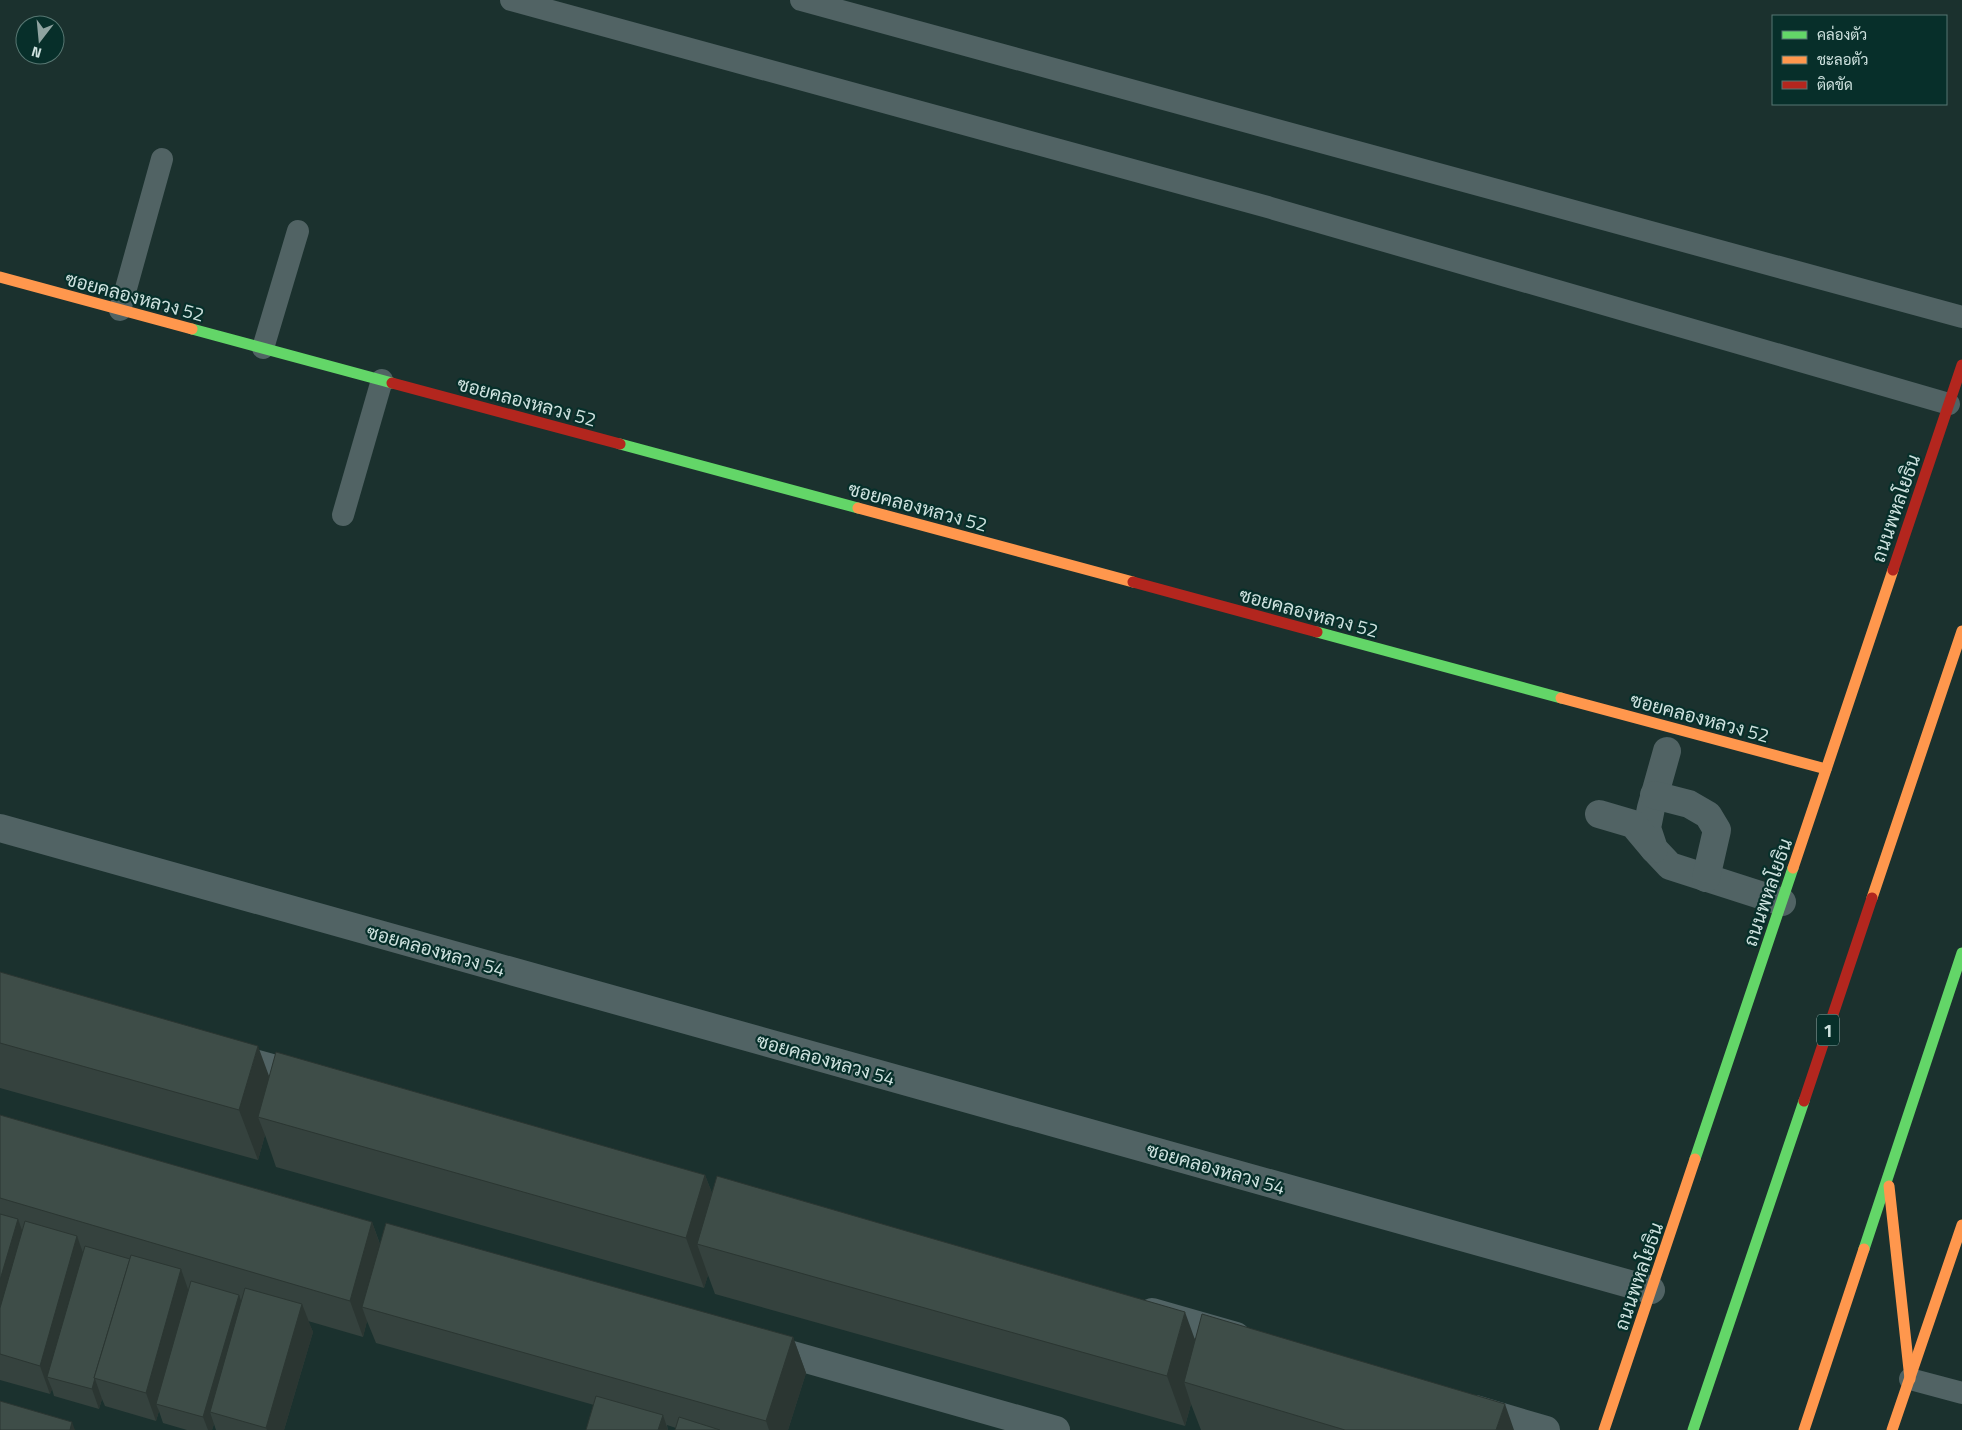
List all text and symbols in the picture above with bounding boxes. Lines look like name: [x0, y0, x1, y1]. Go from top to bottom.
north arrow: [15, 15, 65, 65]
legend: [1772, 15, 1947, 105]
text: คล่องตัว: [1817, 23, 1867, 46]
text: N: [29, 42, 44, 64]
text: ชะลอตัว: [1817, 48, 1868, 71]
text: ติดขัด: [1817, 73, 1853, 96]
street label: ซอยคลองหลวง 52: [62, 264, 208, 328]
street label: ซอยคลองหลวง 52: [454, 369, 600, 433]
street label: ถนนพหลโยธิน: [1863, 450, 1927, 566]
street label: ซอยคลองหลวง 52: [845, 474, 991, 538]
street label: ซอยคลองหลวง 52: [1236, 580, 1382, 644]
street label: ซอยคลองหลวง 52: [1627, 685, 1773, 749]
street label: ถนนพหลโยธิน: [1735, 834, 1799, 950]
street label: ซอยคลองหลวง 54: [363, 916, 509, 984]
road number: 1: [1817, 1014, 1839, 1046]
street label: ซอยคลองหลวง 54: [753, 1025, 899, 1093]
street label: ซอยคลองหลวง 54: [1143, 1134, 1289, 1202]
street label: ถนนพหลโยธิน: [1606, 1218, 1670, 1334]

